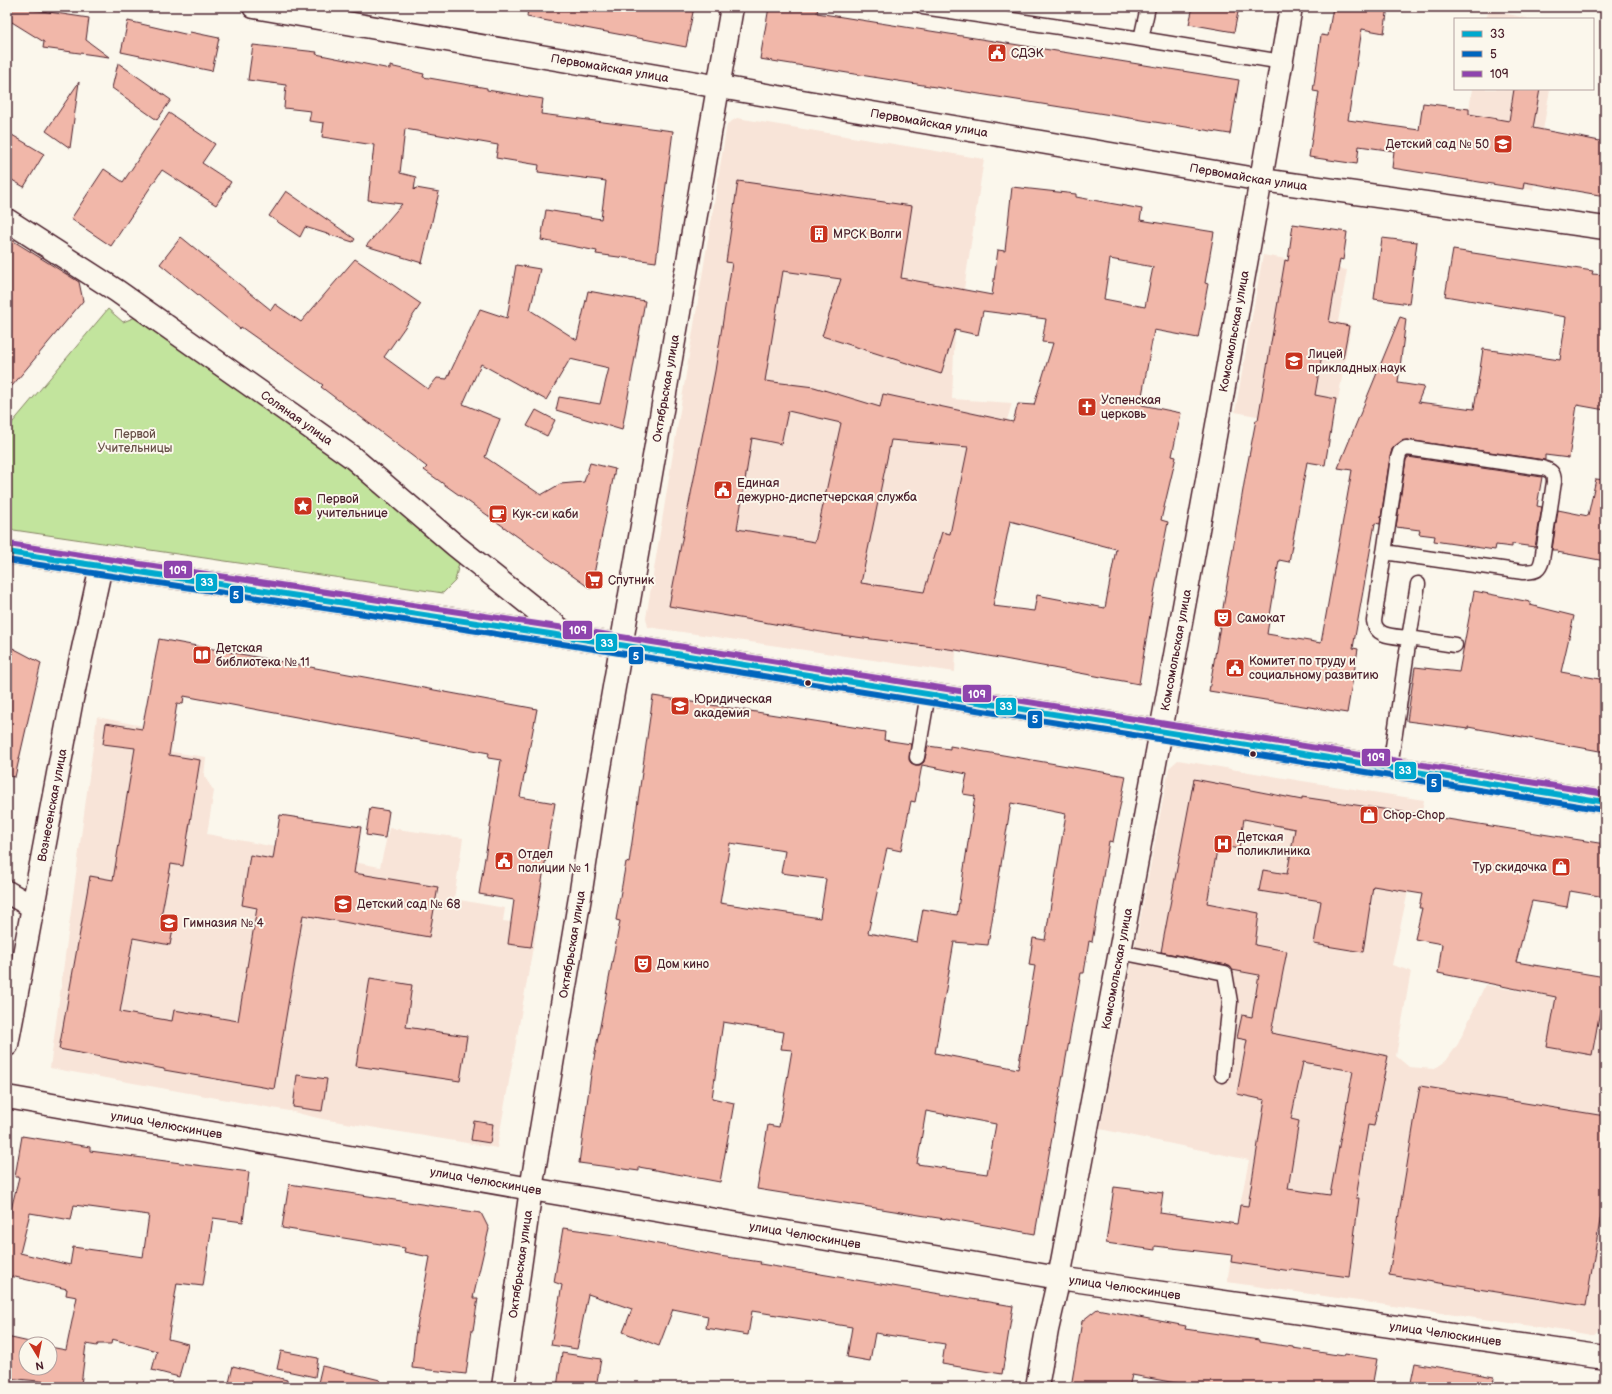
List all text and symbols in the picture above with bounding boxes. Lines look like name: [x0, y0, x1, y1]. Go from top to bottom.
legend: [1454, 18, 1594, 90]
text: 33: [1490, 27, 1505, 42]
public building icon: СДЭК: [986, 42, 1008, 64]
place label: СДЭК: [1011, 46, 1044, 61]
text: 5: [1490, 47, 1497, 62]
street label: Первомайская улица: [550, 51, 670, 86]
text: 109: [1490, 67, 1509, 82]
street label: Первомайская улица: [869, 105, 989, 140]
school or university icon: Детский сад № 50: [1492, 133, 1514, 155]
place label: Детский сад № 50: [1386, 137, 1489, 152]
street label: Первомайская улица: [1188, 160, 1308, 194]
building icon: МРСК Волги: [808, 223, 830, 245]
place label: МРСК Волги: [833, 227, 902, 242]
street label: Комсомольская улица: [1216, 269, 1252, 393]
street label: Октябрьская улица: [649, 333, 683, 443]
place label: Лицей прикладных наук: [1307, 347, 1407, 376]
school or university icon: Лицей прикладных наук: [1283, 350, 1305, 372]
street label: Соляная улица: [258, 387, 336, 449]
place label: Успенская церковь: [1101, 393, 1161, 422]
church icon: Успенская церковь: [1076, 396, 1098, 418]
park label: Первой Учительницы: [98, 427, 172, 456]
place label: Единая дежурно-диспетчерская служба: [737, 476, 917, 505]
public building icon: Единая дежурно-диспетчерская служба: [712, 479, 734, 501]
place label: Первой учительнице: [317, 492, 388, 521]
place icon: Первой учительнице: [292, 495, 314, 517]
cafe icon: Кук-си каби: [487, 503, 509, 525]
place label: Кук-си каби: [512, 507, 578, 522]
line badge: 109: [163, 560, 193, 579]
text: 109: [169, 564, 187, 577]
supermarket icon: Спутник: [583, 569, 605, 591]
line badge: 33: [195, 573, 218, 592]
place label: Спутник: [608, 573, 655, 588]
text: 33: [201, 576, 214, 589]
line badge: 5: [229, 585, 244, 604]
street label: Комсомольская улица: [1157, 588, 1194, 712]
text: 5: [233, 589, 240, 602]
theatre icon: Самокат: [1212, 607, 1234, 629]
place label: Самокат: [1237, 611, 1286, 626]
line badge: 109: [562, 620, 593, 640]
text: 109: [569, 624, 587, 637]
line badge: 33: [595, 633, 618, 652]
text: 33: [601, 637, 614, 650]
place label: Детская библиотека № 11: [216, 641, 310, 670]
library icon: Детская библиотека № 11: [191, 644, 213, 666]
line badge: 5: [628, 646, 644, 665]
text: 5: [633, 650, 640, 663]
place label: Комитет по труду и социальному развитию: [1249, 654, 1378, 683]
public building icon: Комитет по труду и социальному развитию: [1224, 657, 1246, 679]
unlabelled marker: [803, 678, 813, 688]
line badge: 109: [962, 684, 992, 703]
text: 109: [968, 688, 986, 701]
place label: Юридическая академия: [694, 692, 772, 721]
school or university icon: Юридическая академия: [669, 695, 691, 717]
line badge: 33: [995, 697, 1017, 716]
text: 33: [1000, 700, 1013, 713]
line badge: 5: [1027, 710, 1043, 729]
text: 5: [1032, 713, 1039, 726]
street label: Вознесенская улица: [34, 747, 70, 863]
line badge: 109: [1361, 748, 1391, 767]
unlabelled marker: [1248, 749, 1258, 759]
text: 109: [1367, 751, 1385, 764]
line badge: 33: [1394, 761, 1417, 780]
text: 33: [1399, 764, 1412, 777]
line badge: 5: [1426, 773, 1442, 793]
text: 5: [1431, 777, 1438, 790]
shop icon: Chop-Chop: [1358, 804, 1380, 826]
place label: Chop-Chop: [1383, 808, 1445, 823]
place label: Детская поликлиника: [1237, 830, 1310, 859]
hospital icon: Детская поликлиника: [1212, 833, 1234, 855]
place label: Отдел полиции № 1: [518, 847, 589, 876]
public building icon: Отдел полиции № 1: [493, 850, 515, 872]
shop icon: Тур скидочка: [1550, 856, 1572, 878]
place label: Тур скидочка: [1472, 860, 1547, 875]
street label: Октябрьская улица: [556, 890, 588, 999]
school or university icon: Детский сад № 68: [332, 893, 354, 915]
place label: Детский сад № 68: [357, 897, 461, 912]
street label: Комсомольская улица: [1098, 907, 1135, 1031]
school or university icon: Гимназия № 4: [158, 912, 180, 934]
place label: Гимназия № 4: [183, 916, 265, 931]
theatre icon: Дом кино: [632, 953, 654, 975]
place label: Дом кино: [657, 957, 709, 972]
street label: улица Челюскинцев: [110, 1108, 224, 1142]
street label: улица Челюскинцев: [429, 1164, 543, 1198]
street label: Октябрьская улица: [505, 1209, 535, 1319]
street label: улица Челюскинцев: [748, 1218, 863, 1252]
street label: улица Челюскинцев: [1068, 1272, 1182, 1303]
street label: улица Челюскинцев: [1389, 1318, 1503, 1350]
north arrow: [18, 1336, 58, 1376]
text: N: [34, 1358, 45, 1372]

